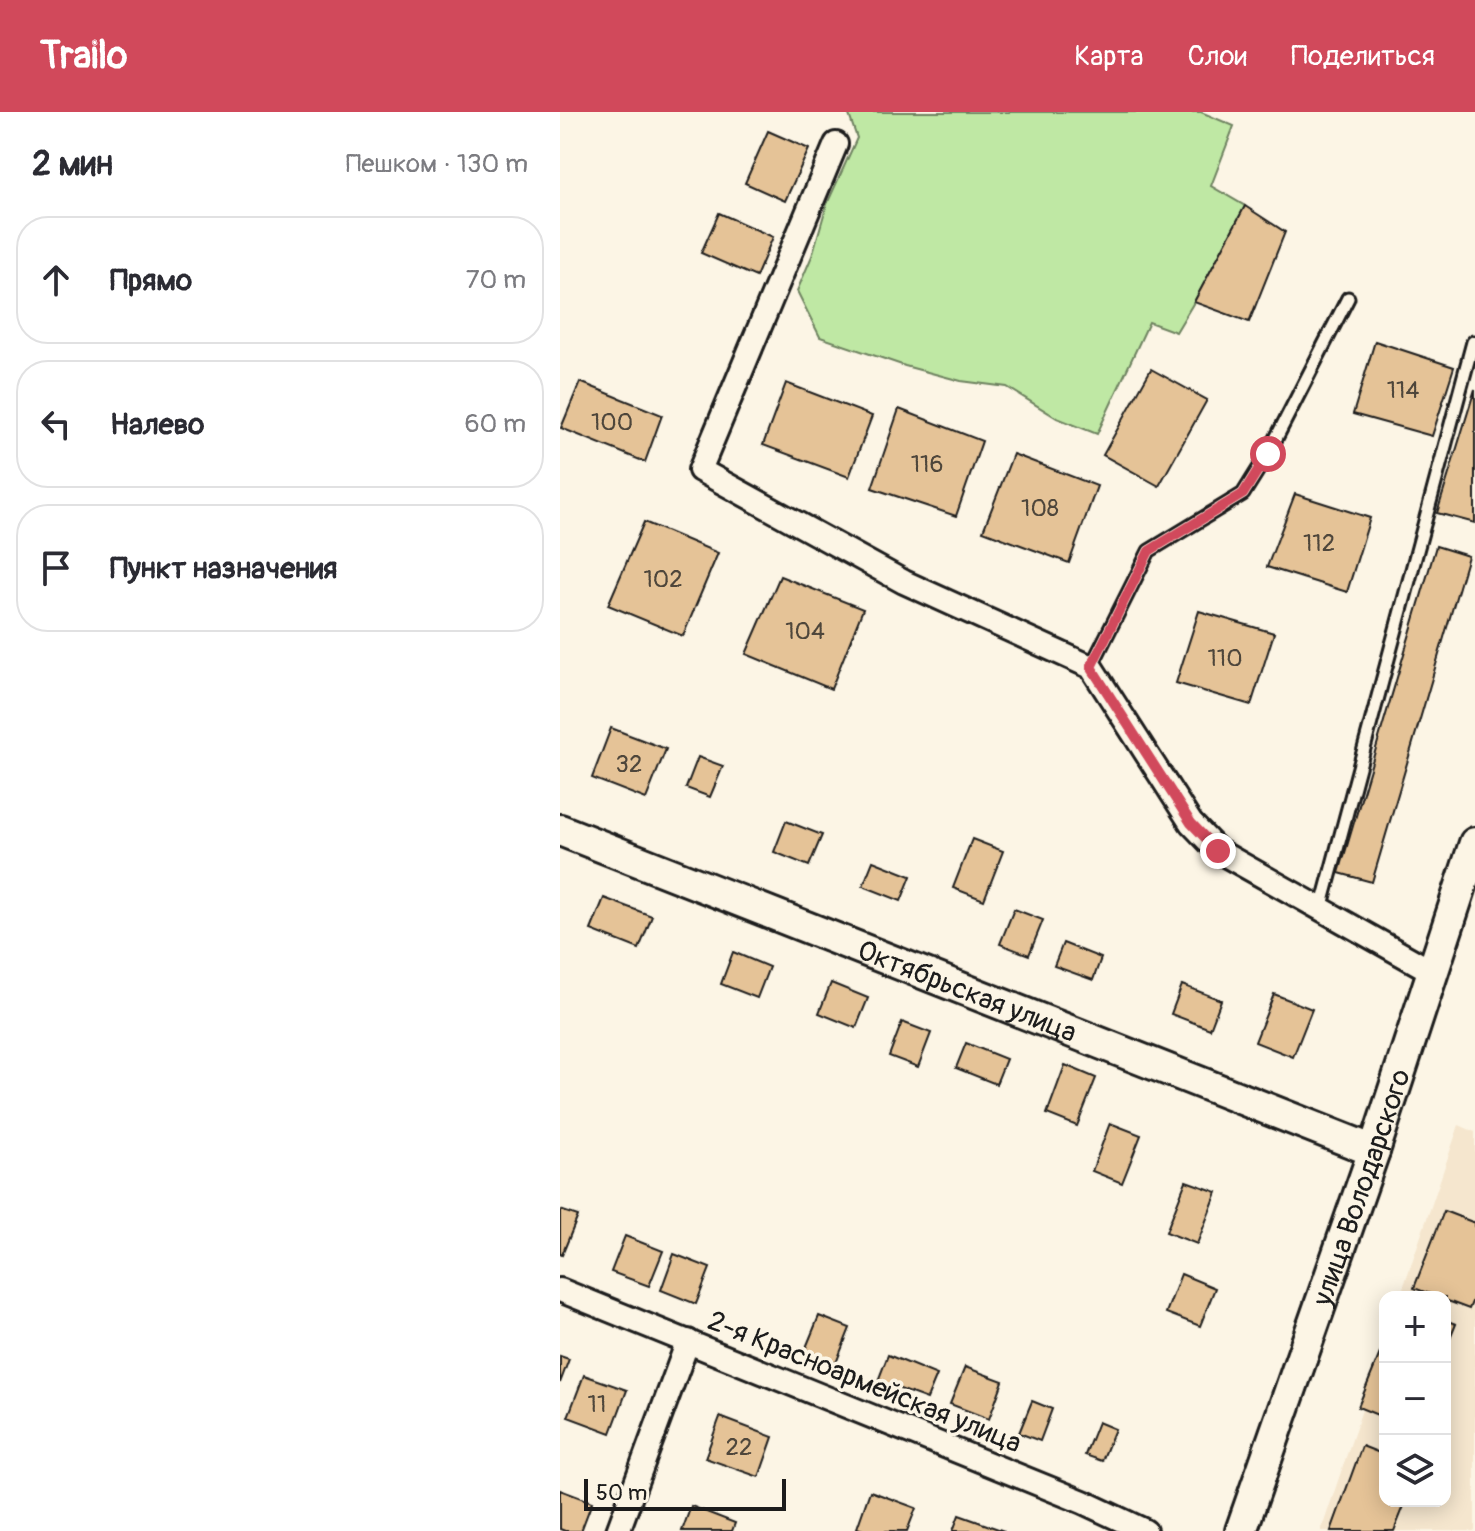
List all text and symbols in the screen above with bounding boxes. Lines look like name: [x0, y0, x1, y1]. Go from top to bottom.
text: Trailo: [40, 32, 127, 80]
text: Карта: [1074, 39, 1144, 74]
text: Слои: [1188, 39, 1247, 74]
text: Поделиться: [1291, 39, 1435, 74]
text: 2 мин: [32, 143, 113, 186]
text: Пешком · 130 m: [346, 148, 528, 180]
icon: ahead: [34, 258, 78, 302]
text: Прямо: [110, 262, 192, 299]
text: 70 m: [466, 264, 526, 296]
house number: 114: [1387, 376, 1419, 405]
icon: left: [34, 402, 78, 446]
text: Налево: [110, 406, 204, 443]
text: 60 m: [464, 408, 526, 440]
house number: 100: [591, 408, 633, 437]
route start: [1250, 436, 1286, 472]
house number: 116: [911, 450, 943, 479]
house number: 108: [1021, 494, 1059, 523]
house number: 112: [1303, 529, 1335, 558]
icon: arrive: [34, 546, 78, 590]
text: Пункт назначения: [110, 550, 337, 587]
house number: 102: [643, 565, 683, 594]
house number: 104: [785, 617, 825, 646]
house number: 110: [1207, 644, 1243, 673]
house number: 32: [616, 750, 642, 779]
route end: [1200, 833, 1236, 869]
street label: Октябрьская улица: [852, 933, 1081, 1051]
street label: улица Володарского: [1305, 1065, 1419, 1312]
map controls: [1379, 1291, 1451, 1507]
button: +: [1379, 1291, 1451, 1363]
street label: 2-я Красноармейская улица: [703, 1303, 1026, 1461]
button: −: [1379, 1363, 1451, 1435]
house number: 11: [588, 1390, 606, 1419]
house number: 22: [726, 1433, 752, 1462]
button: layers: [1379, 1435, 1451, 1507]
scale bar: [584, 1475, 786, 1511]
text: 50 m: [596, 1479, 647, 1507]

